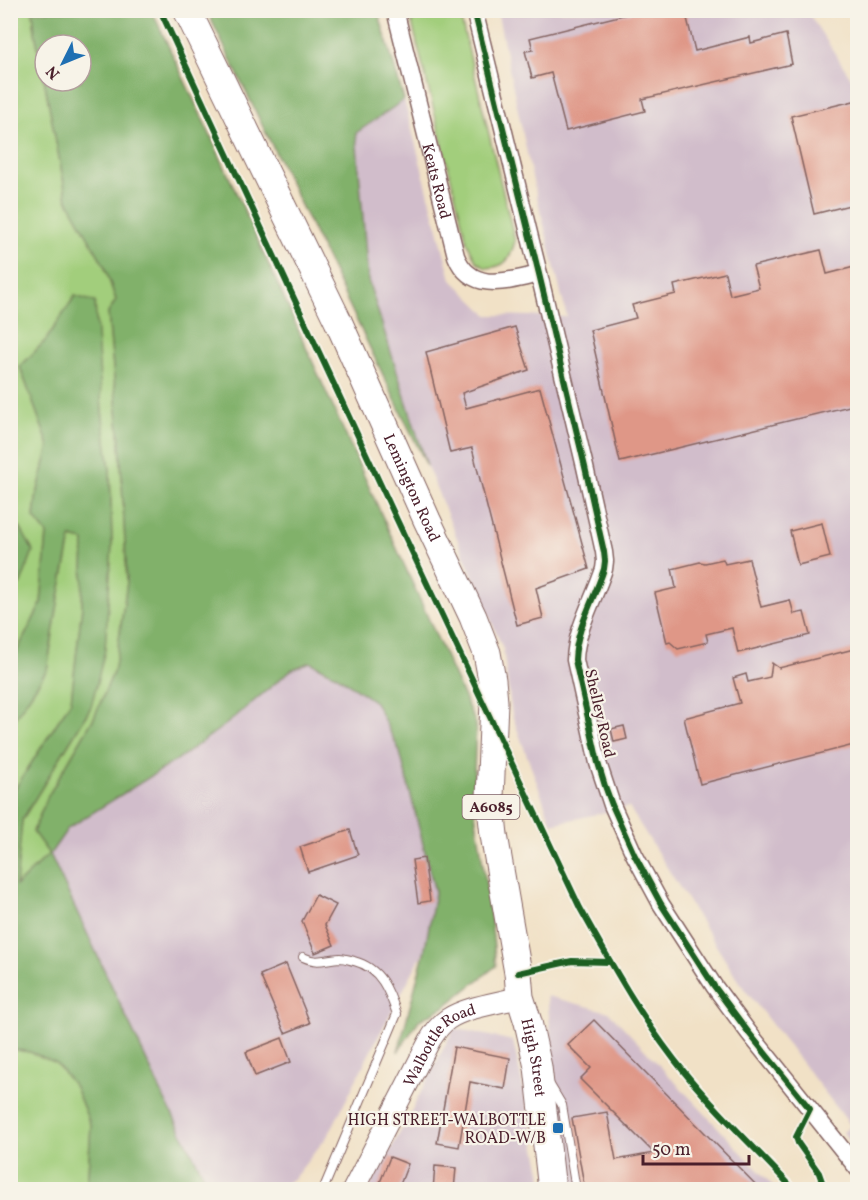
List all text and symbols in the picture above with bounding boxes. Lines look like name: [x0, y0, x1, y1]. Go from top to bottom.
north arrow: [33, 33, 93, 93]
text: N: [41, 60, 66, 84]
street label: Keats Road: [415, 141, 455, 222]
street label: Lemington Road: [377, 431, 445, 546]
street label: Shelley Road: [578, 667, 620, 760]
road number: A6085: [462, 795, 520, 819]
street label: Walbottle Road: [399, 999, 479, 1091]
street label: High Street: [514, 1016, 550, 1099]
place label: HIGH STREET-WALBOTTLE ROAD-W/B: [348, 1110, 546, 1150]
marker: HIGH STREET-WALBOTTLE ROAD-W/B: [551, 1121, 565, 1135]
scale bar: [643, 1128, 750, 1166]
text: 50 m: [652, 1138, 691, 1163]

